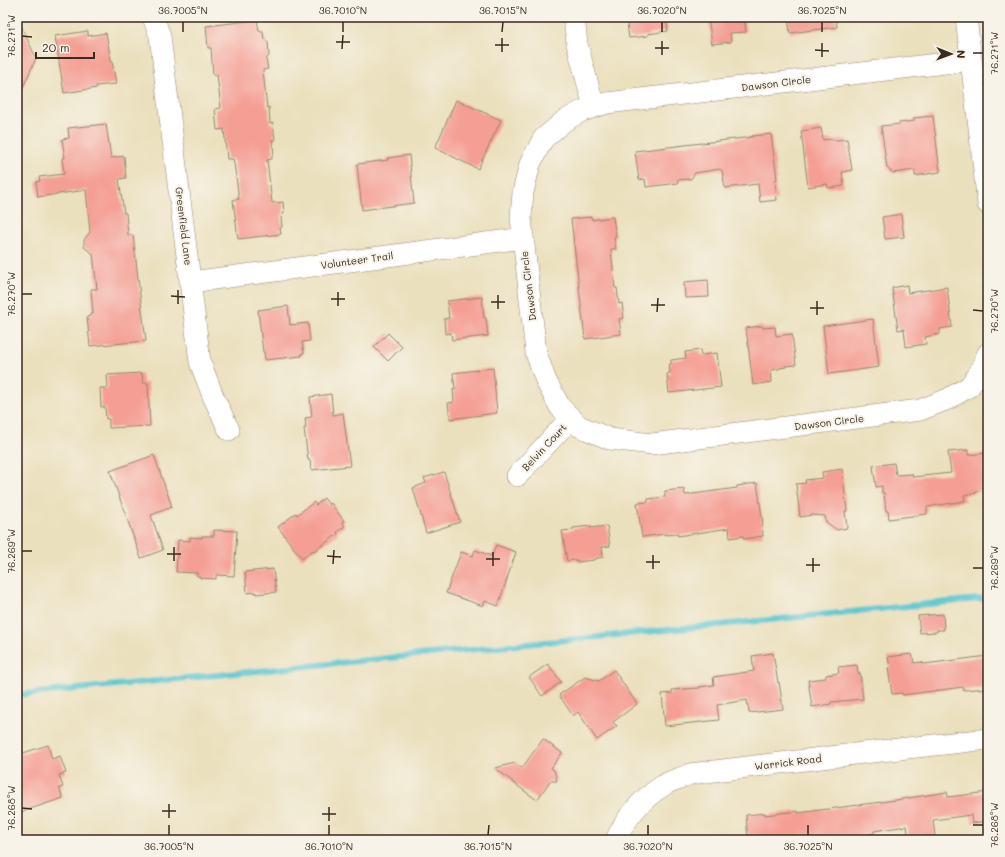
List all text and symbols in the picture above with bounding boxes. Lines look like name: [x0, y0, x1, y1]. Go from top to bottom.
text: 36.7005°N: [158, 3, 208, 17]
text: 36.7010°N: [319, 3, 367, 17]
text: 36.7015°N: [479, 3, 527, 17]
text: 36.7020°N: [637, 3, 687, 17]
text: 36.7025°N: [797, 3, 847, 17]
text: 76.271°W: [4, 14, 18, 57]
text: 76.271°W: [987, 31, 1001, 74]
scale bar: [36, 34, 94, 60]
north arrow: [931, 34, 971, 74]
text: 20 m: [42, 39, 70, 55]
text: N: [954, 50, 969, 58]
street label: Dawson Circle: [740, 72, 812, 94]
street label: Greenfield Lane: [172, 186, 196, 266]
street label: Volunteer Trail: [320, 248, 394, 272]
street label: Dawson Circle: [517, 250, 539, 322]
text: 76.270°W: [4, 272, 18, 316]
text: 76.270°W: [987, 289, 1001, 333]
street label: Dawson Circle: [793, 411, 865, 433]
street label: Belvin Court: [518, 420, 570, 474]
text: 76.269°W: [4, 528, 18, 573]
text: 76.269°W: [987, 545, 1001, 590]
street label: Warrick Road: [754, 751, 822, 773]
text: 76.268°W: [4, 785, 18, 830]
text: 76.268°W: [987, 802, 1001, 847]
text: 36.7005°N: [144, 839, 194, 853]
text: 36.7010°N: [305, 839, 353, 853]
text: 36.7015°N: [464, 839, 512, 853]
text: 36.7020°N: [623, 839, 673, 853]
text: 36.7025°N: [783, 839, 833, 853]

